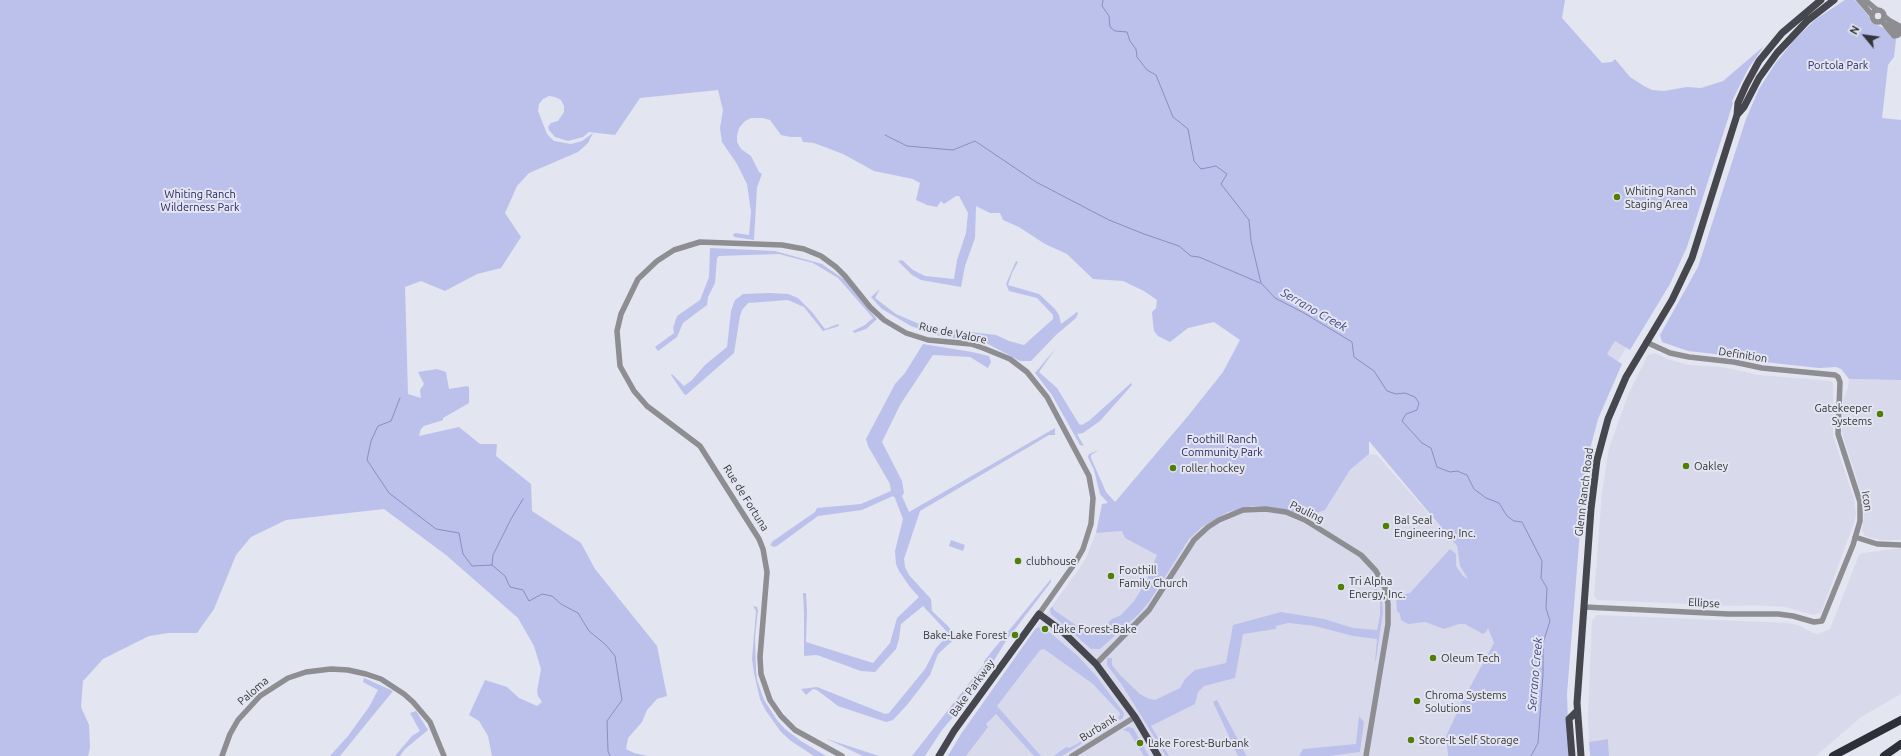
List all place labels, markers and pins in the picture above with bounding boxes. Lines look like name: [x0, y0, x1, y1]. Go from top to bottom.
place label: Whiting Ranch Staging Area: [1625, 184, 1696, 210]
marker: Whiting Ranch Staging Area: [1612, 192, 1622, 202]
place label: Gatekeeper Systems: [1814, 401, 1872, 427]
marker: Gatekeeper Systems: [1875, 409, 1885, 419]
place label: Oakley: [1694, 459, 1728, 473]
place label: roller hockey: [1181, 461, 1245, 475]
marker: Oakley: [1681, 461, 1691, 471]
marker: roller hockey: [1168, 463, 1178, 473]
place label: Bal Seal Engineering, Inc.: [1394, 513, 1476, 539]
marker: Bal Seal Engineering, Inc.: [1381, 521, 1391, 531]
place label: clubhouse: [1026, 554, 1077, 568]
marker: clubhouse: [1013, 556, 1023, 566]
place label: Foothill Family Church: [1119, 563, 1188, 589]
marker: Foothill Family Church: [1106, 571, 1116, 581]
place label: Tri Alpha Energy, Inc.: [1349, 574, 1405, 600]
marker: Tri Alpha Energy, Inc.: [1336, 582, 1346, 592]
place label: Lake Forest-Bake: [1053, 622, 1137, 636]
marker: Lake Forest-Bake: [1040, 624, 1050, 634]
place label: Bake-Lake Forest: [923, 628, 1007, 642]
marker: Bake-Lake Forest: [1010, 630, 1020, 640]
place label: Oleum Tech: [1441, 651, 1500, 665]
marker: Oleum Tech: [1428, 653, 1438, 663]
place label: Chroma Systems Solutions: [1425, 688, 1507, 714]
marker: Chroma Systems Solutions: [1412, 696, 1422, 706]
place label: Store-It Self Storage: [1419, 733, 1519, 747]
marker: Store-It Self Storage: [1406, 735, 1416, 745]
place label: Lake Forest-Burbank: [1148, 736, 1249, 750]
marker: Lake Forest-Burbank: [1135, 738, 1145, 748]

